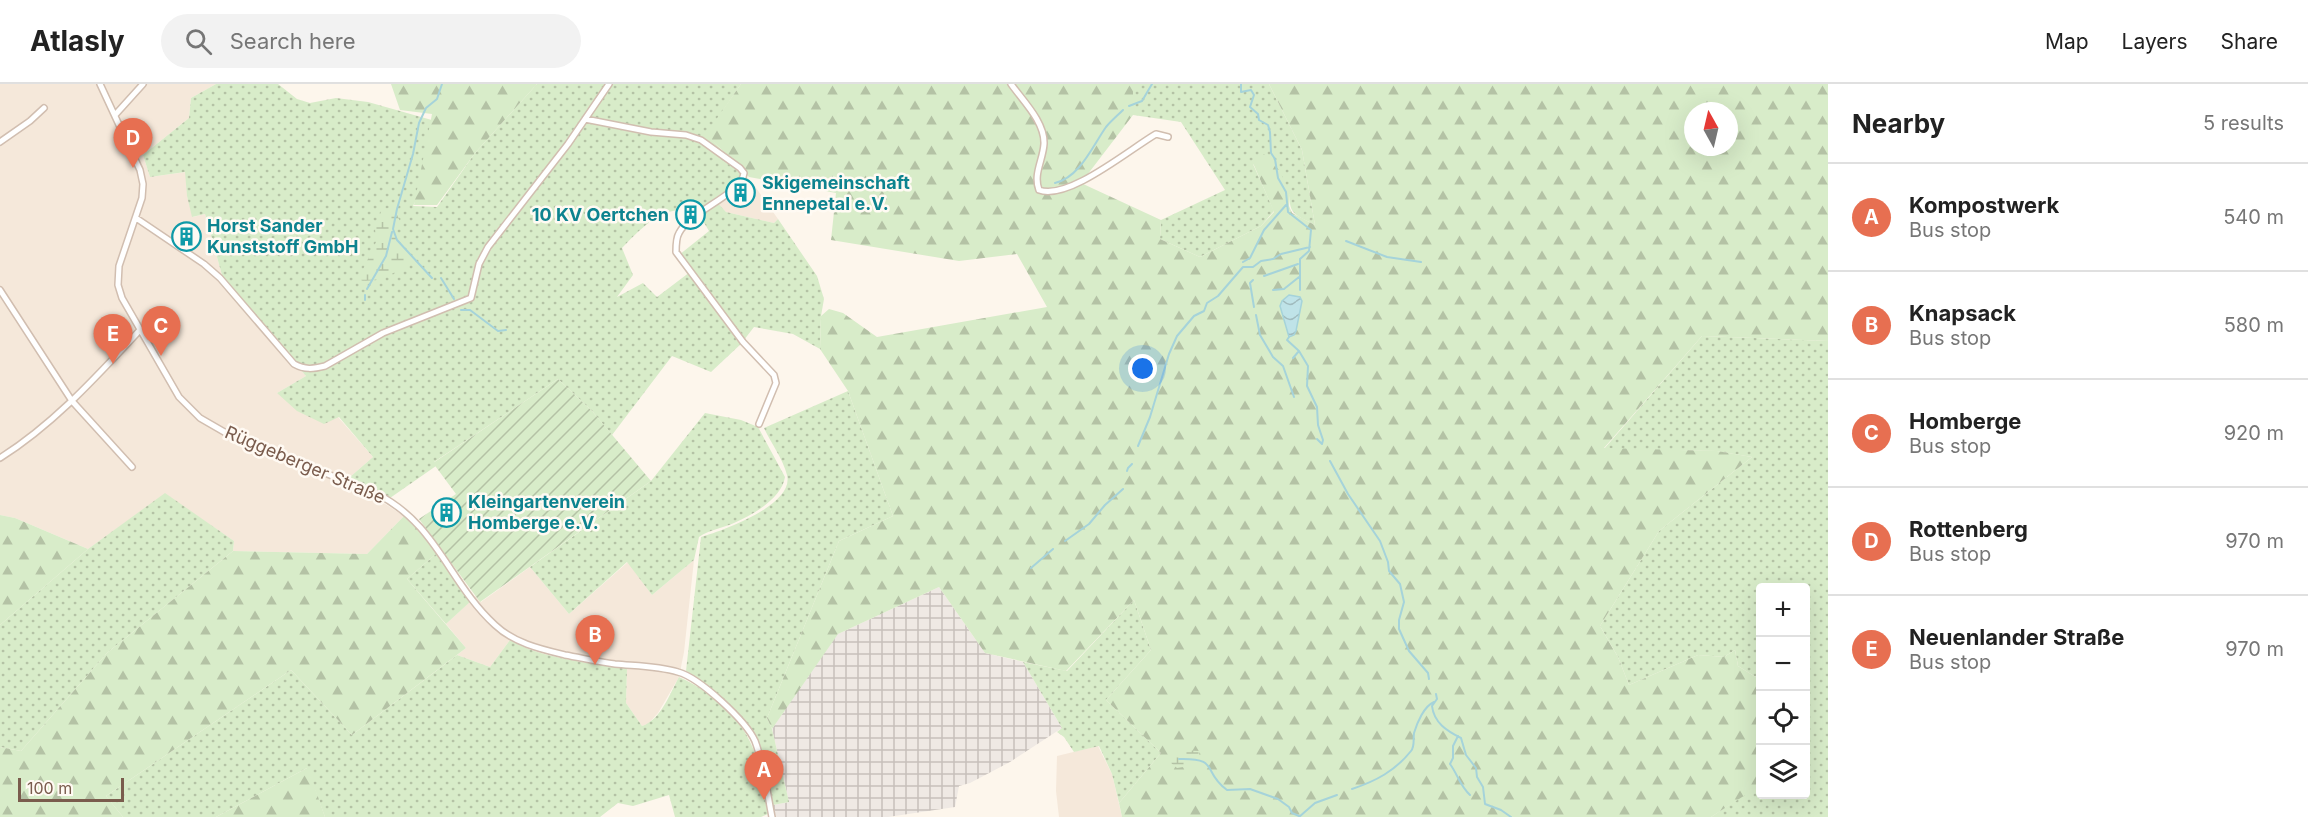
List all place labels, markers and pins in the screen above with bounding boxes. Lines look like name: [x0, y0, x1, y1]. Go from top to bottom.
pin: D: [114, 118, 152, 168]
place label: Skigemeinschaft Ennepetal e.V.: [762, 172, 910, 214]
building icon: Skigemeinschaft Ennepetal e.V.: [725, 177, 757, 209]
building icon: 10 KV Oertchen: [674, 199, 706, 231]
place label: 10 KV Oertchen: [532, 204, 669, 225]
place label: Horst Sander Kunststoff GmbH: [207, 215, 358, 257]
building icon: Horst Sander Kunststoff GmbH: [170, 220, 202, 252]
pin: C: [142, 306, 180, 356]
pin: E: [94, 314, 132, 364]
place label: Kleingartenverein Homberge e.V.: [468, 491, 625, 533]
building icon: Kleingartenverein Homberge e.V.: [431, 496, 463, 528]
pin: B: [576, 616, 614, 665]
pin: A: [744, 750, 783, 800]

